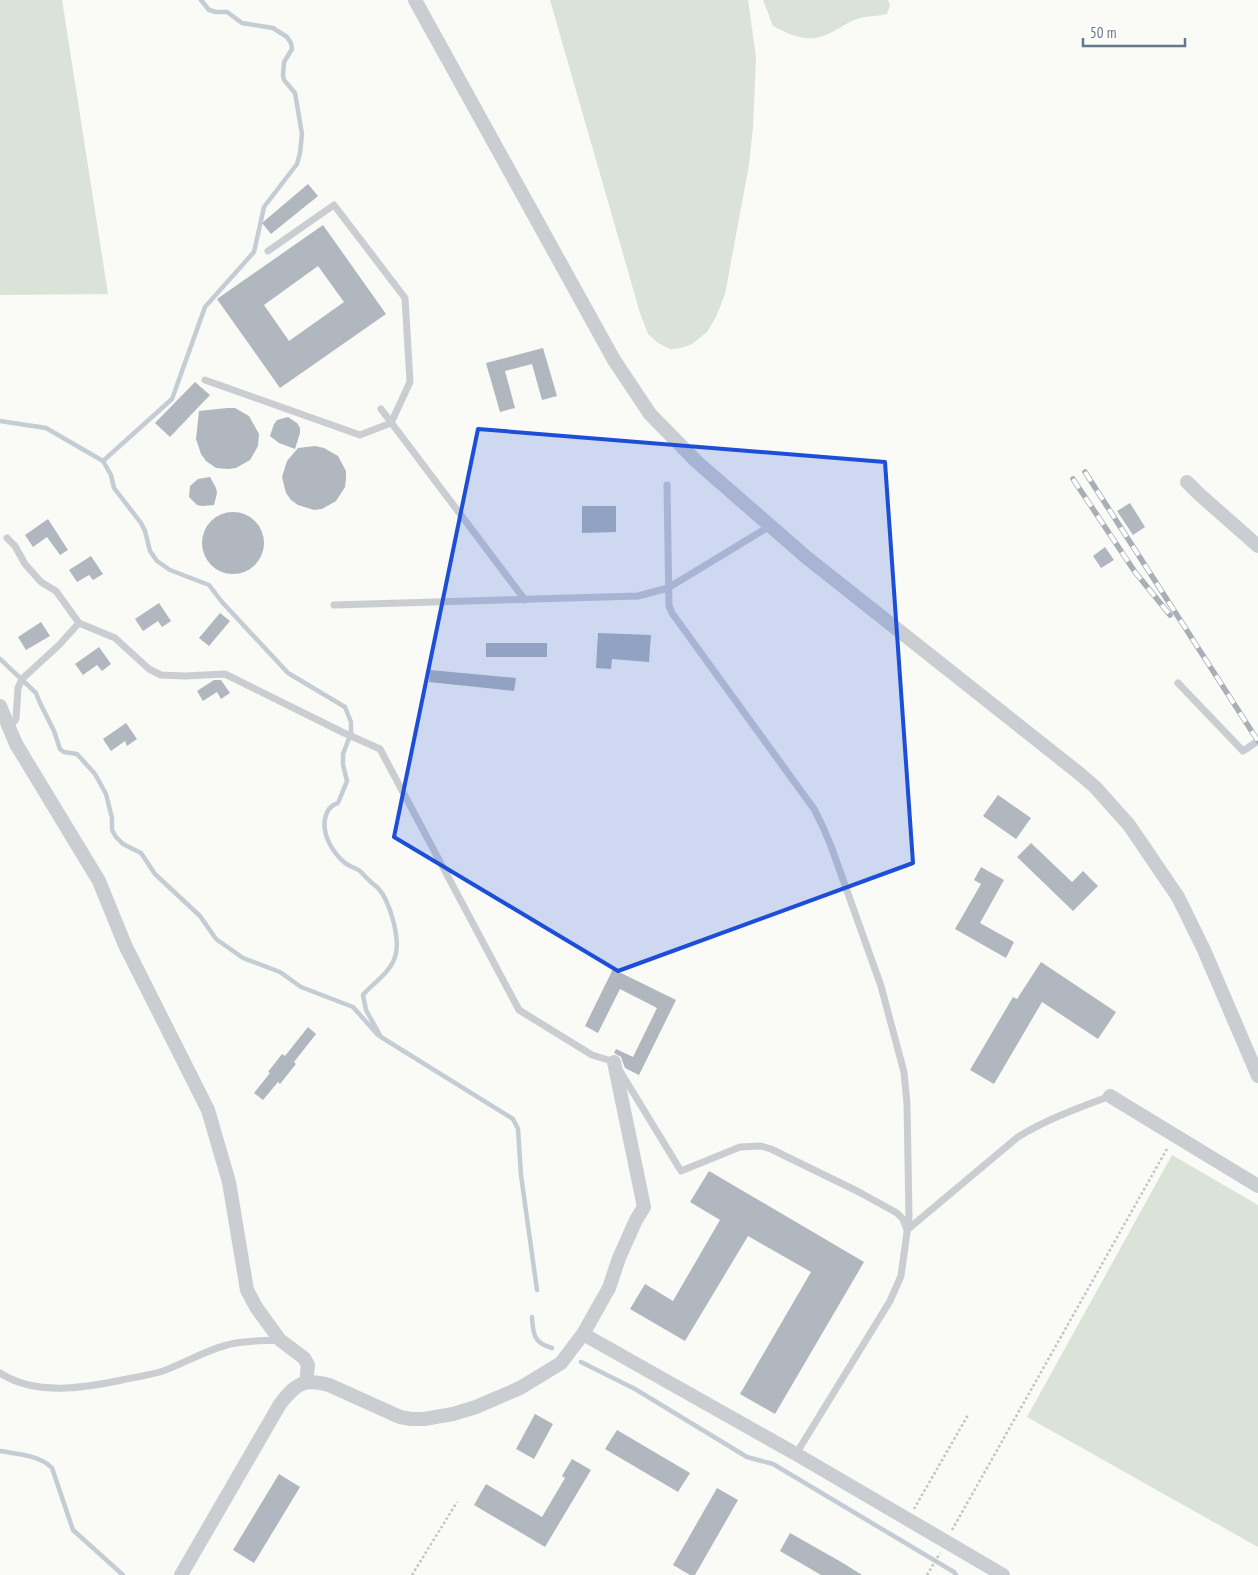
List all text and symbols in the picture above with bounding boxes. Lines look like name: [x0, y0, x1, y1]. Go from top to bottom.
scale bar: [1083, 15, 1186, 47]
text: 50 m: [1090, 23, 1116, 42]

